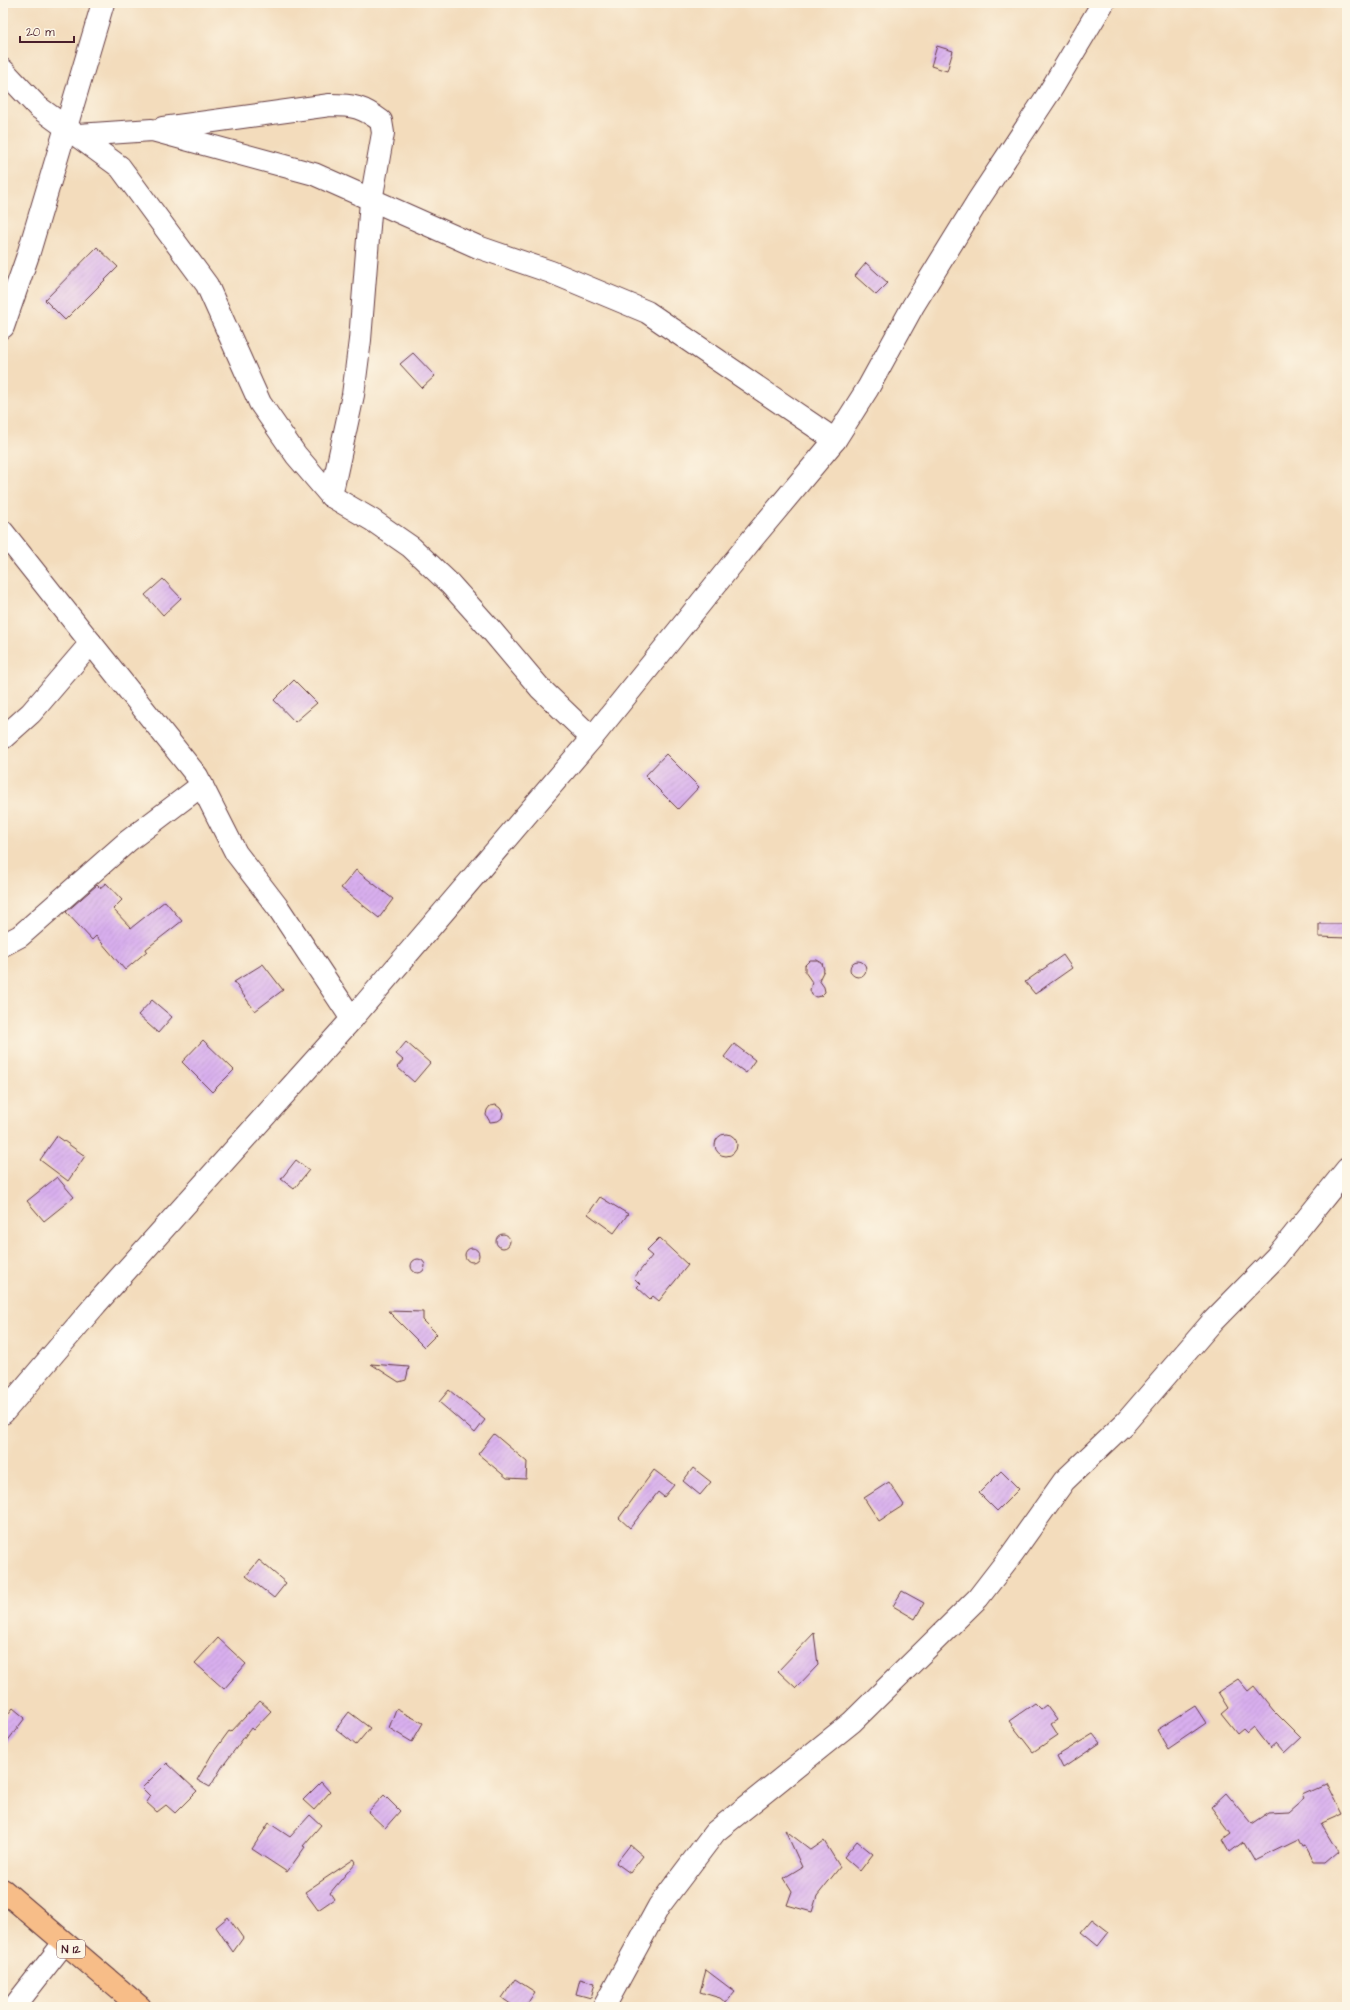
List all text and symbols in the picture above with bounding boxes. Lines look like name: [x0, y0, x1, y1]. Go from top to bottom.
scale bar: [20, 18, 74, 44]
text: 20 m: [26, 24, 55, 41]
road number: N 12: [57, 1940, 85, 1958]

